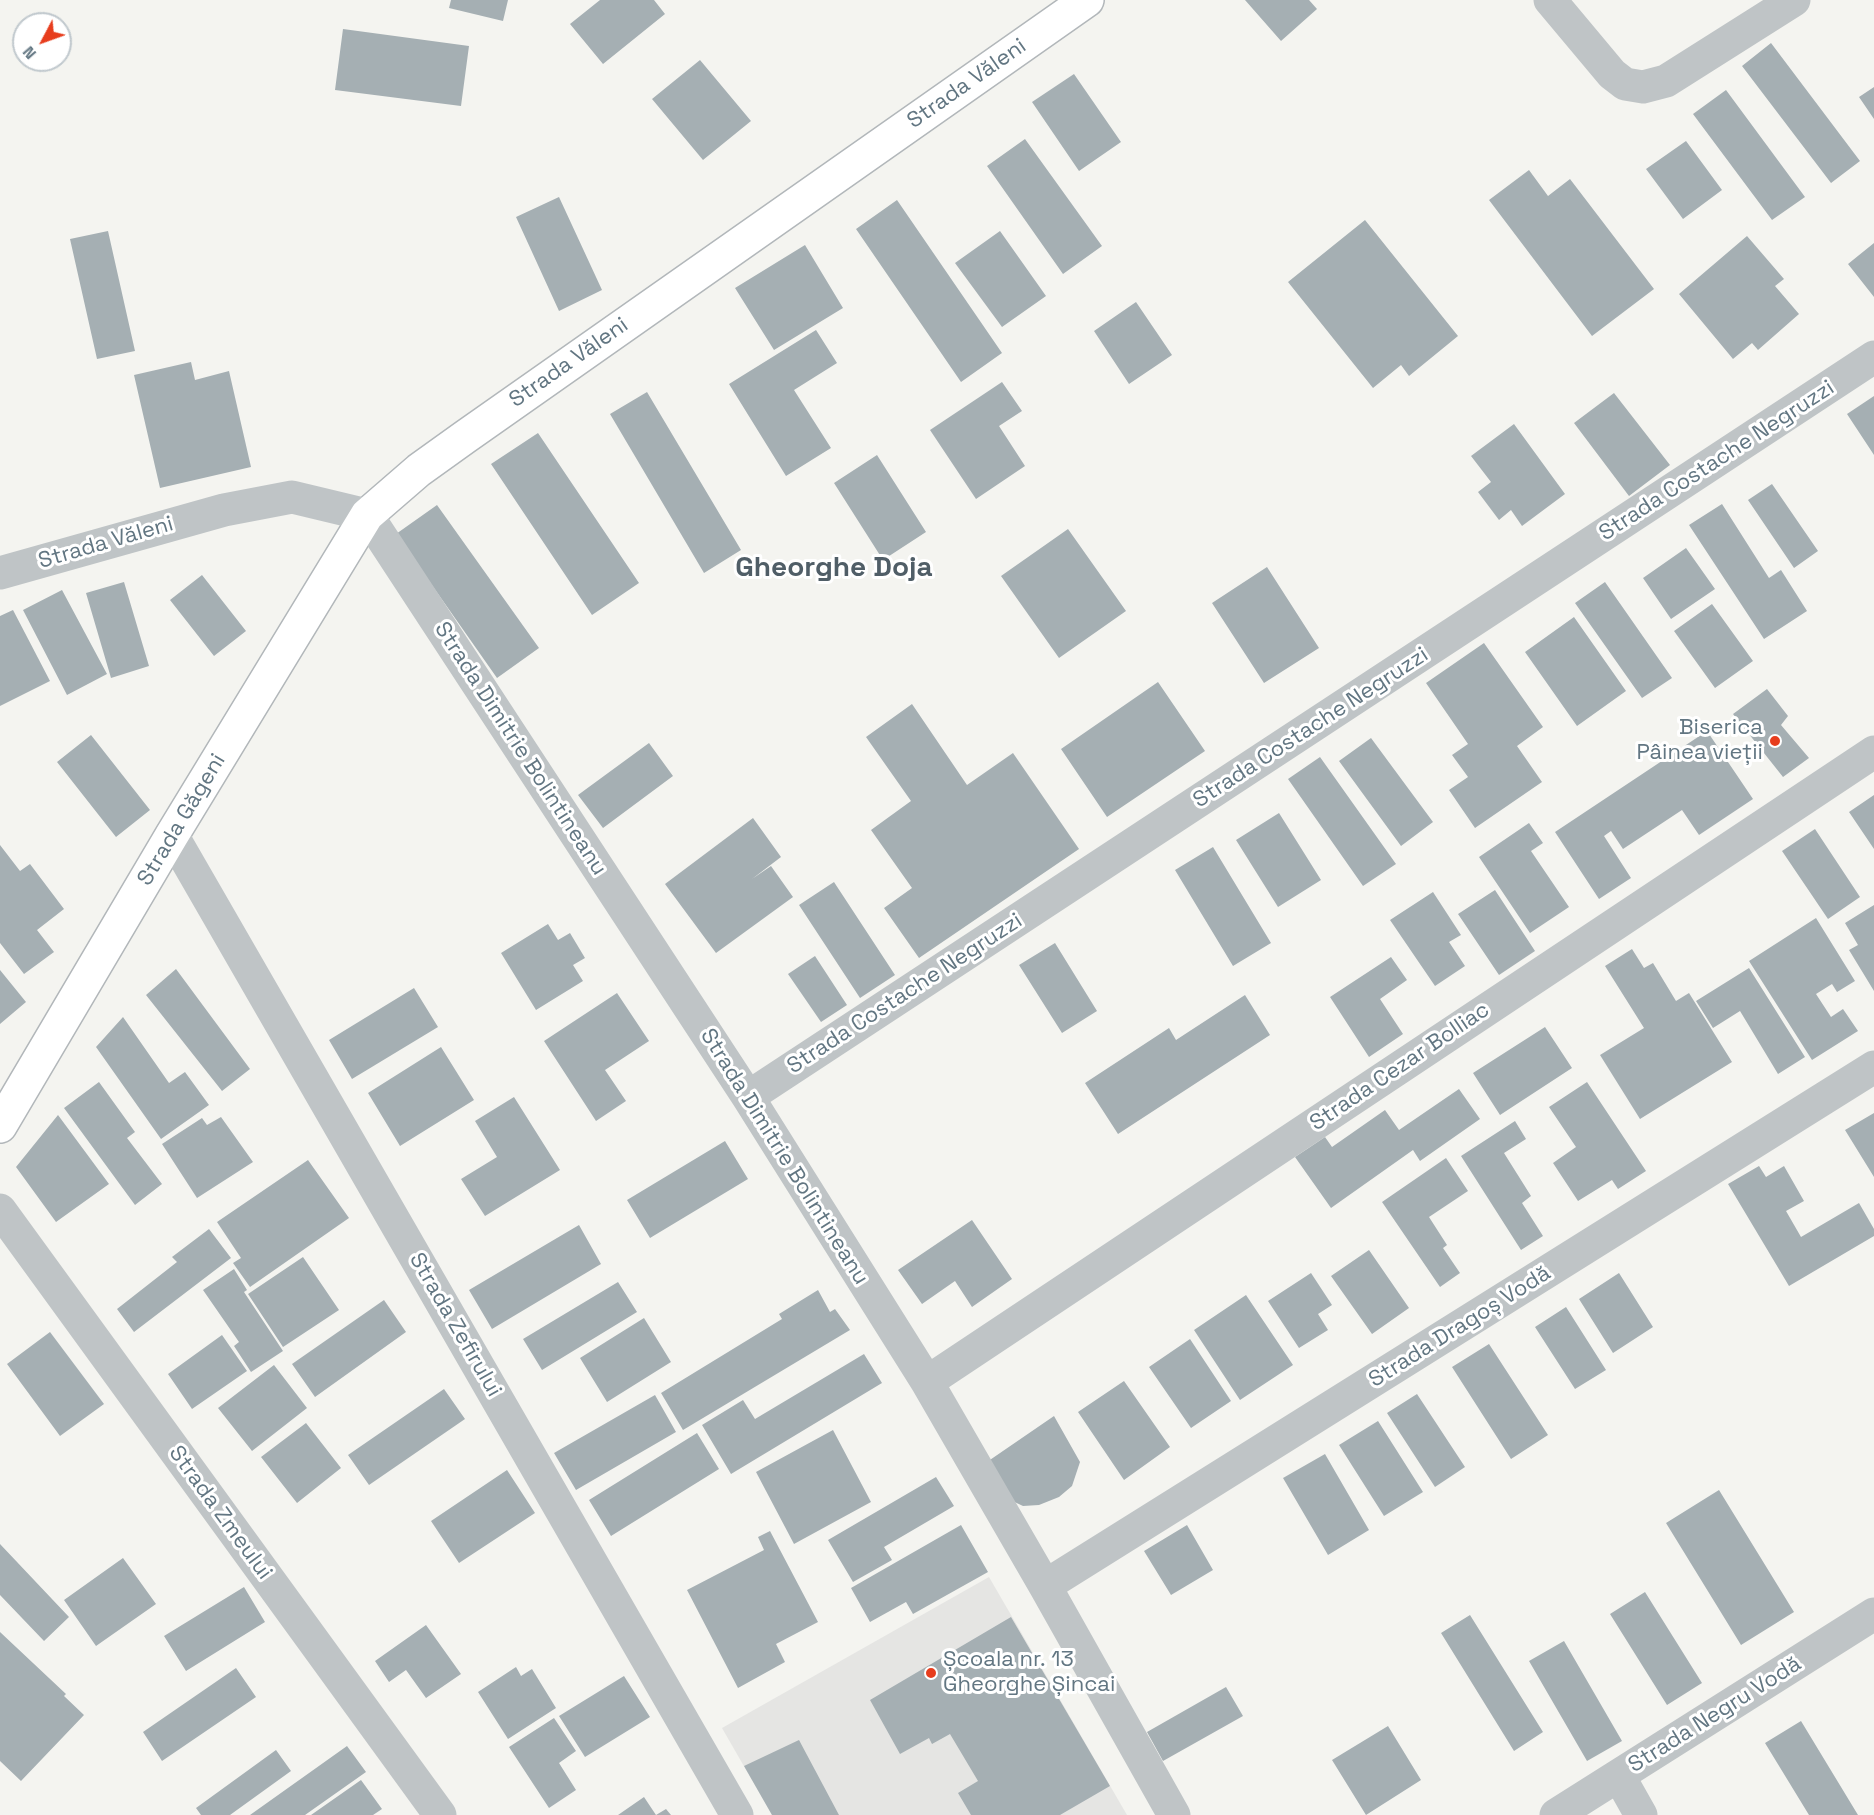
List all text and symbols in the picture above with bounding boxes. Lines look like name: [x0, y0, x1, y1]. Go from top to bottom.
north arrow: [12, 12, 72, 72]
street label: Strada Văleni: [902, 33, 1032, 135]
text: N: [18, 42, 41, 64]
street label: Strada Văleni: [504, 312, 634, 414]
street label: Strada Costache Negruzzi: [1595, 375, 1839, 547]
street label: Strada Văleni: [35, 511, 177, 575]
district label: Gheorghe Doja: [735, 551, 933, 585]
street label: Strada Dimitrie Bolintineanu: [428, 617, 612, 881]
street label: Strada Costache Negruzzi: [1189, 642, 1433, 814]
place label: Biserica Pâinea vieții: [1636, 715, 1763, 766]
marker: Biserica Pâinea vieții: [1768, 734, 1782, 748]
street label: Strada Găgeni: [132, 749, 232, 891]
street label: Strada Costache Negruzzi: [783, 908, 1027, 1080]
street label: Strada Cezar Bolliac: [1305, 997, 1495, 1137]
street label: Strada Dimitrie Bolintineanu: [694, 1024, 874, 1290]
street label: Strada Zefirului: [403, 1248, 507, 1402]
street label: Strada Dragoș Vodă: [1364, 1260, 1556, 1394]
street label: Strada Zmeului: [163, 1441, 277, 1585]
place label: Școala nr. 13 Gheorghe Șincai: [943, 1647, 1115, 1699]
street label: Strada Negru Vodă: [1624, 1651, 1806, 1779]
marker: Școala nr. 13 Gheorghe Șincai: [924, 1666, 938, 1680]

